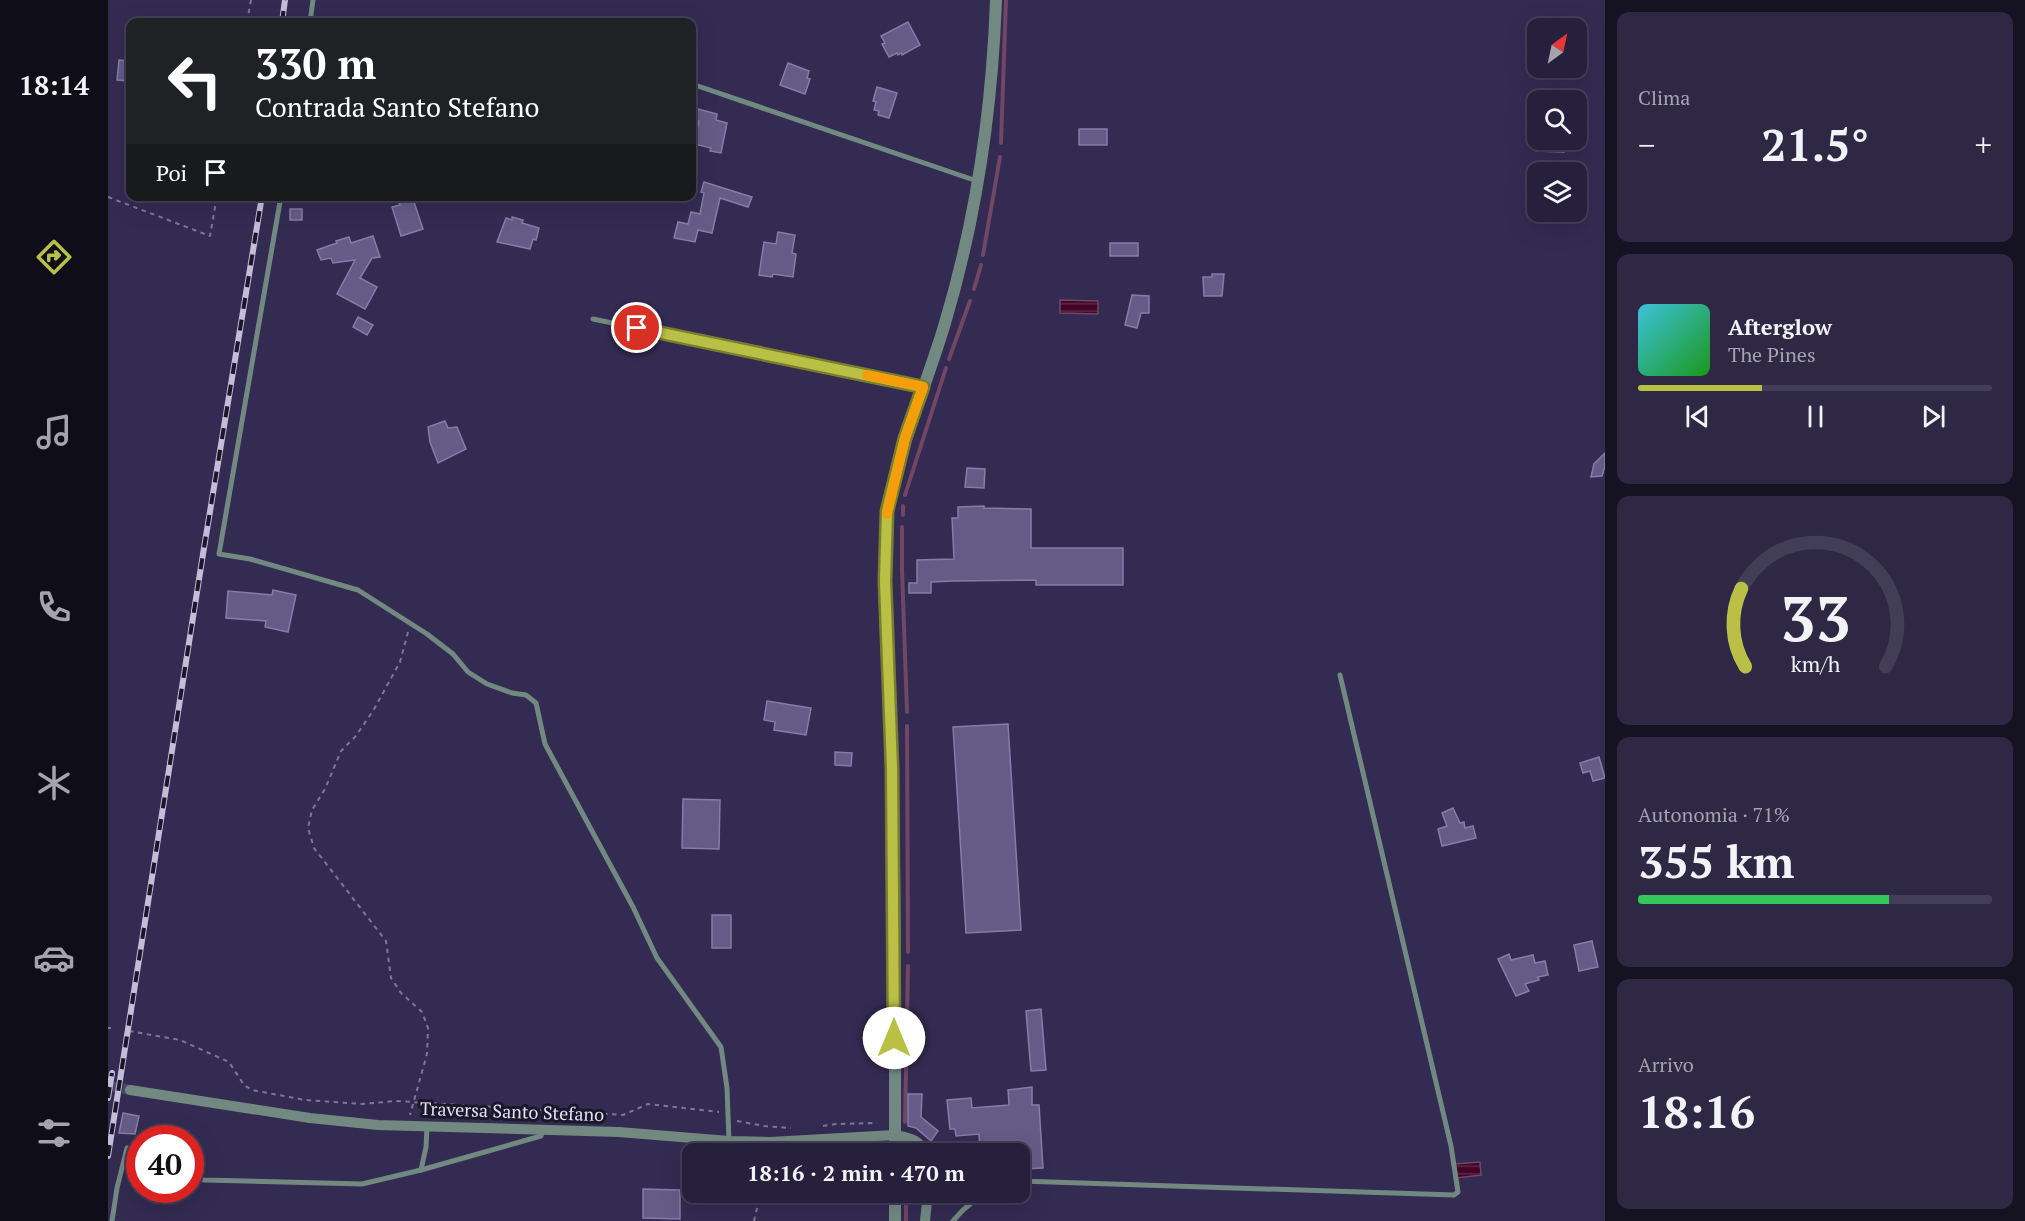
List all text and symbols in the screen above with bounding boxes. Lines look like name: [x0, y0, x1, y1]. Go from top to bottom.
north arrow: [1527, 18, 1587, 78]
map controls: [1527, 18, 1587, 222]
text: 330 m: [255, 35, 376, 91]
icon: left: [156, 42, 234, 120]
text: 18:14: [19, 67, 89, 103]
text: Clima: [1638, 84, 1690, 111]
text: Contrada Santo Stefano: [255, 89, 539, 125]
button: search: [1527, 90, 1587, 150]
text: 21.5°: [1761, 114, 1869, 174]
text: −: [1638, 123, 1656, 166]
text: +: [1974, 123, 1992, 166]
icon: arrive: [199, 156, 232, 189]
text: Poi: [156, 158, 187, 187]
button: layers: [1527, 162, 1587, 222]
icon: directions: [33, 236, 75, 278]
pin: [611, 302, 662, 353]
icon: arrive: [620, 311, 653, 344]
text: Afterglow: [1728, 312, 1832, 341]
text: The Pines: [1728, 341, 1816, 368]
icon: previous: [1681, 400, 1714, 433]
icon: pause: [1799, 400, 1832, 433]
icon: next: [1917, 400, 1950, 433]
icon: music: [33, 411, 75, 453]
text: 33: [1780, 577, 1850, 660]
icon: phone: [33, 586, 75, 628]
text: km/h: [1790, 651, 1840, 679]
icon: climate: [33, 762, 75, 804]
text: Autonomia · 71%: [1638, 801, 1790, 828]
text: 355 km: [1638, 831, 1794, 891]
icon: car: [33, 937, 75, 979]
position arrow: [862, 1006, 926, 1070]
text: Arrivo: [1638, 1051, 1694, 1078]
text: 18:16: [1638, 1081, 1755, 1141]
street label: Traversa Santo Stefano: [420, 1096, 605, 1126]
icon: filters: [33, 1112, 75, 1154]
speed limit sign: 40: [126, 1125, 204, 1203]
text: 18:16 · 2 min · 470 m: [747, 1158, 965, 1187]

